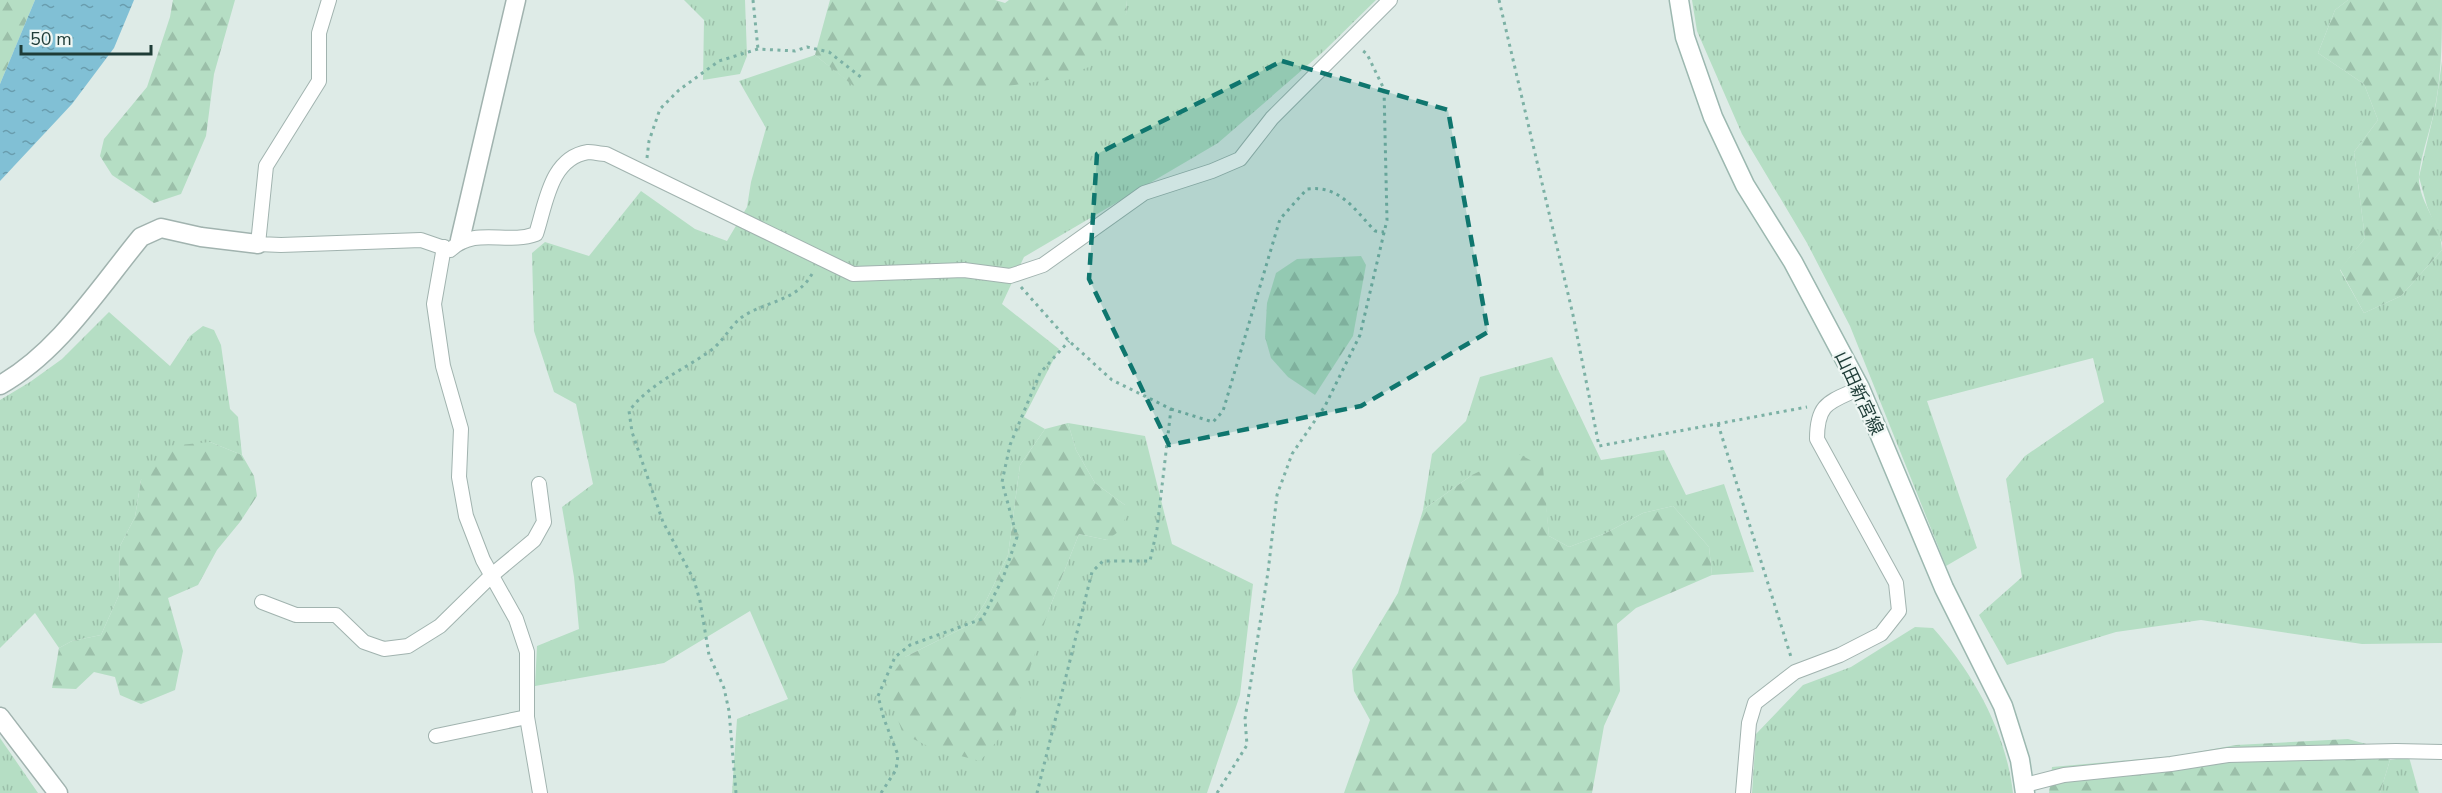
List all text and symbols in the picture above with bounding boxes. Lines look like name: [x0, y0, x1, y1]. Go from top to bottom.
scale bar: [21, 18, 152, 56]
text: 50 m: [30, 27, 72, 51]
street label: 山田新宮線: [1829, 347, 1889, 439]

